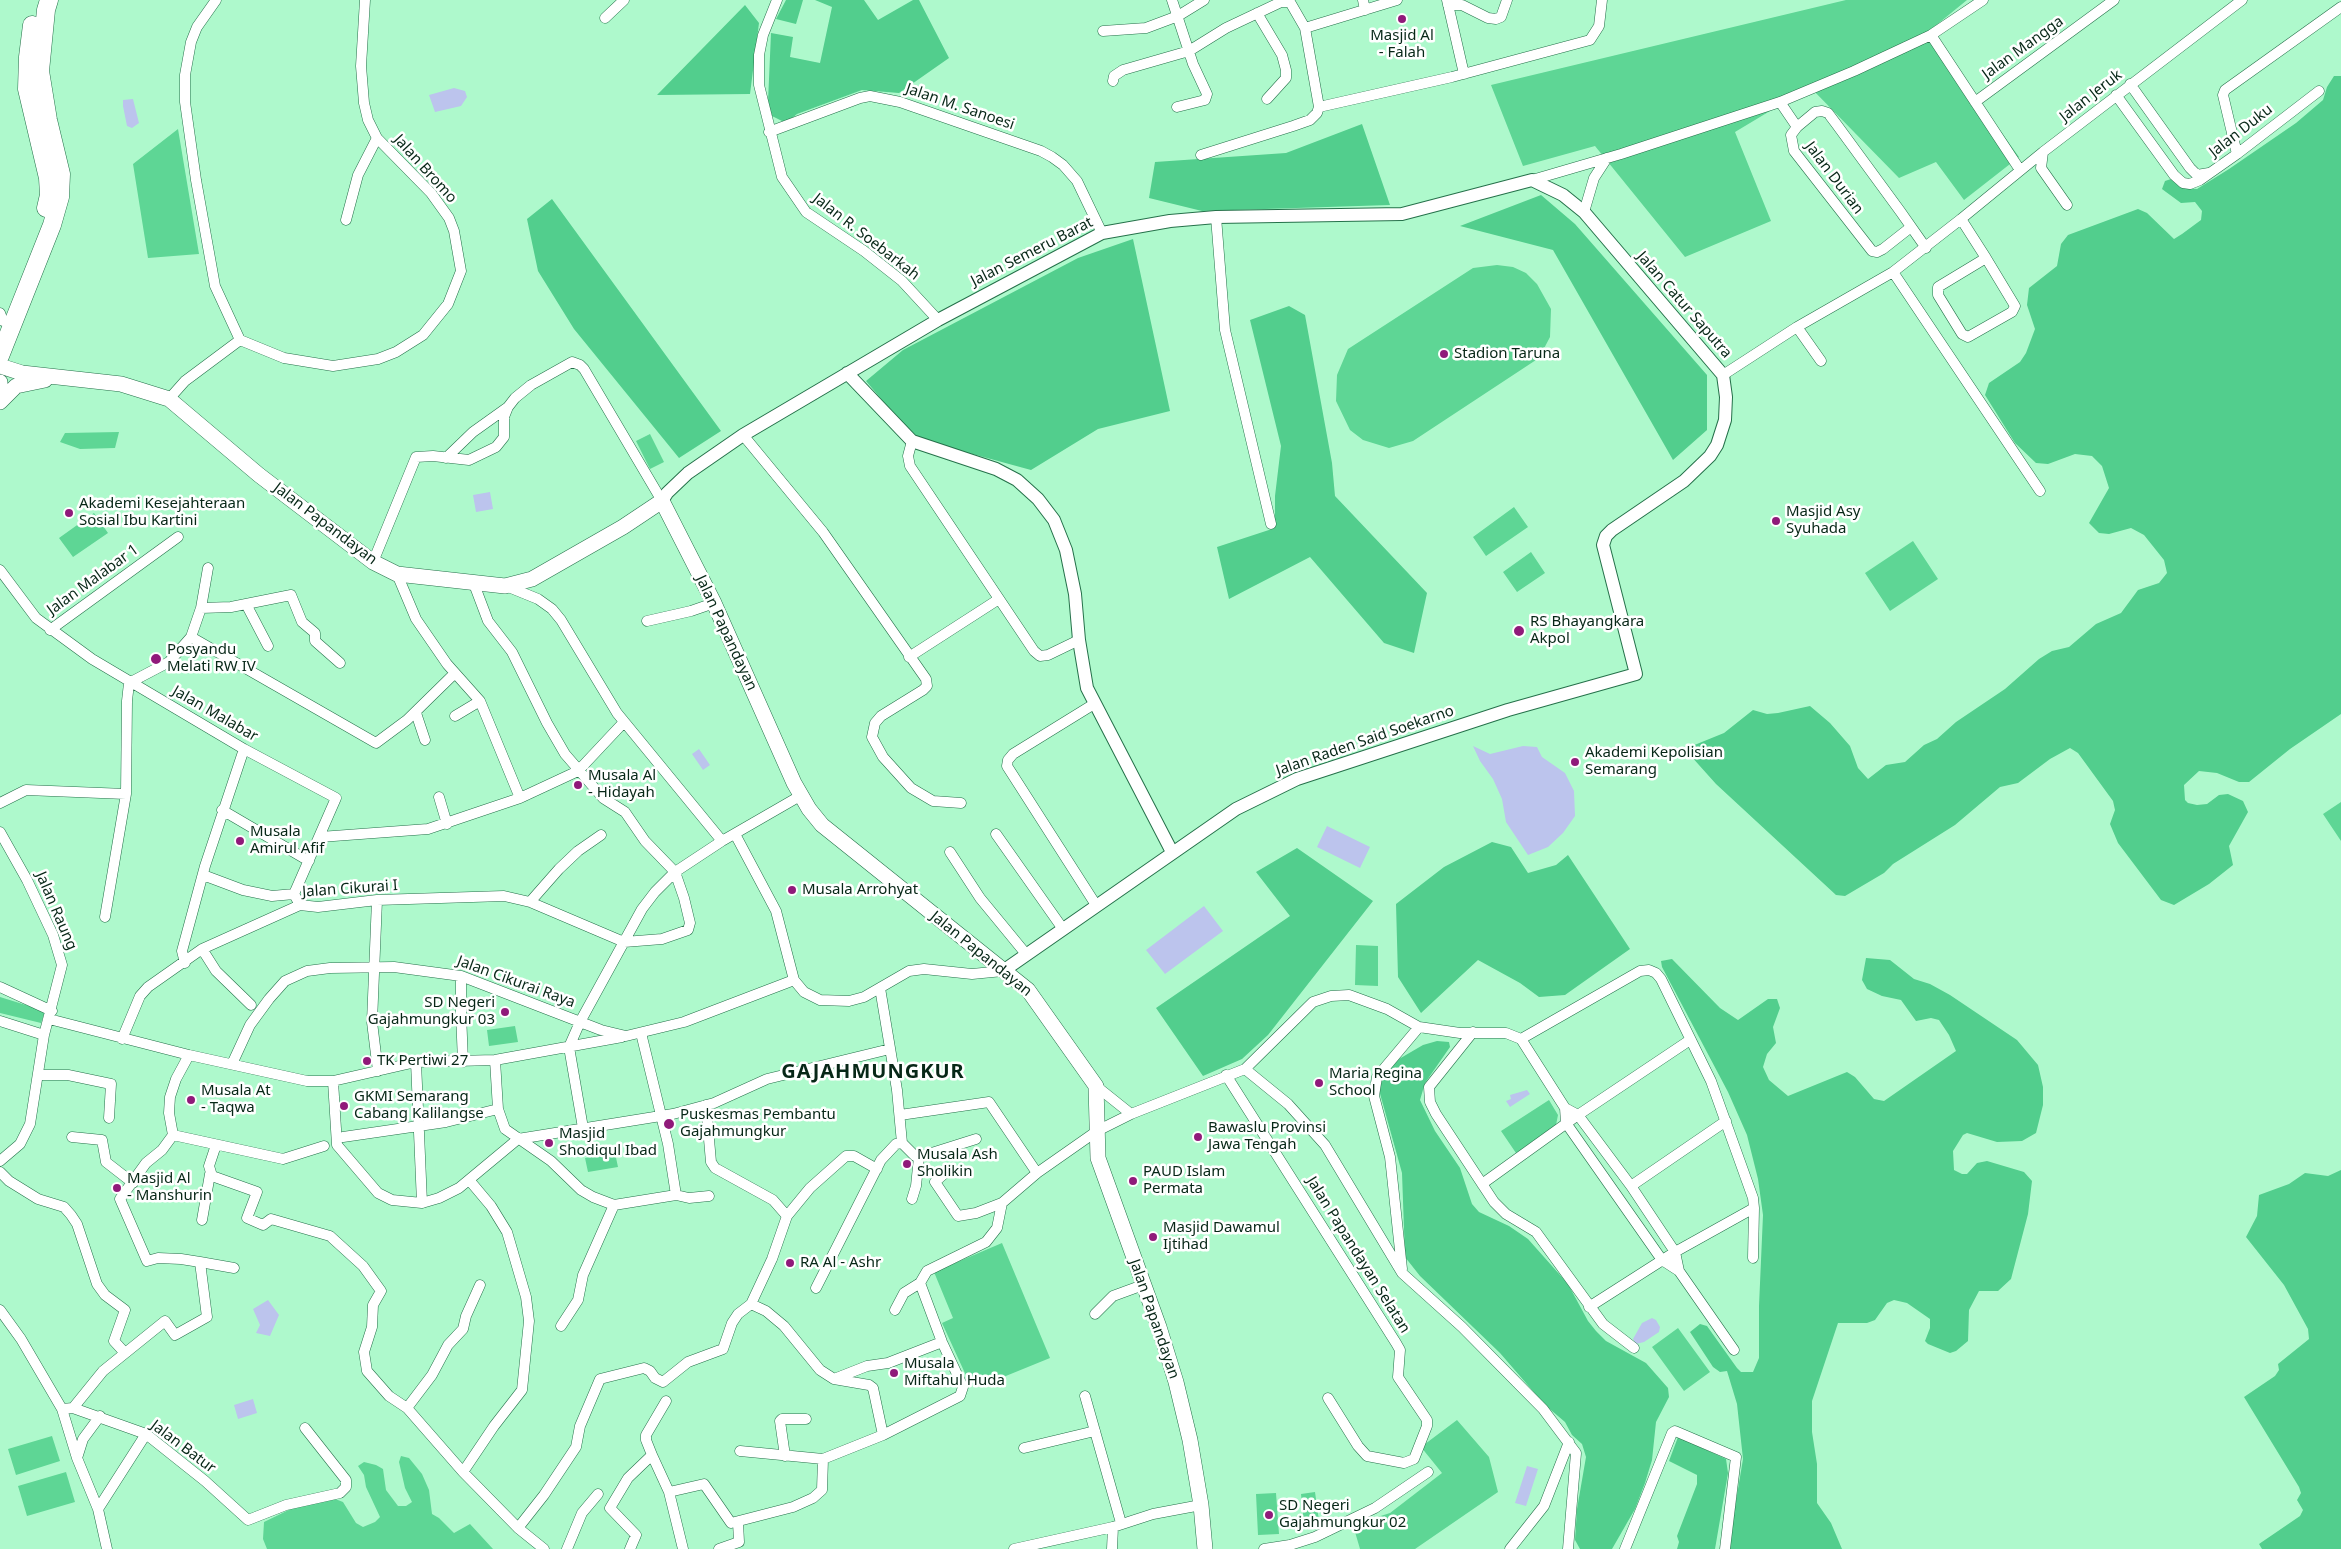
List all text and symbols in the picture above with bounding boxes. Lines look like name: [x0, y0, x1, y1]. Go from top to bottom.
street label: Jalan Mangga: [1979, 12, 2067, 84]
marker: Masjid Al - Falah: [1396, 13, 1408, 25]
place label: Masjid Al - Falah: [1370, 27, 1434, 62]
street label: Jalan Jeruk: [2056, 66, 2126, 126]
street label: Jalan M. Sanoesi: [903, 80, 1017, 134]
street label: Jalan Duku: [2206, 101, 2276, 161]
street label: Jalan Bromo: [390, 131, 460, 207]
street label: Jalan Durian: [1801, 138, 1867, 218]
street label: Jalan R. Soebarkah: [809, 190, 923, 284]
street label: Jalan Semeru Barat: [968, 213, 1096, 291]
street label: Jalan Catur Saputra: [1633, 248, 1735, 362]
place label: Stadion Taruna: [1454, 345, 1560, 363]
marker: Stadion Taruna: [1438, 348, 1450, 360]
street label: Jalan Papandayan: [270, 479, 380, 569]
place label: Akademi Kesejahteraan Sosial Ibu Kartini: [79, 495, 245, 530]
place label: Masjid Asy Syuhada: [1786, 503, 1860, 538]
marker: Akademi Kesejahteraan Sosial Ibu Kartini: [63, 507, 75, 519]
marker: Masjid Asy Syuhada: [1770, 515, 1782, 527]
street label: Jalan Malabar 1: [44, 541, 142, 619]
street label: Jalan Papandayan: [691, 572, 761, 694]
place label: RS Bhayangkara Akpol: [1530, 613, 1644, 648]
marker: RS Bhayangkara Akpol: [1512, 624, 1526, 638]
place label: Posyandu Melati RW IV: [167, 641, 256, 676]
marker: Posyandu Melati RW IV: [149, 652, 163, 666]
street label: Jalan Malabar: [169, 682, 261, 746]
street label: Jalan Raden Said Soekarno: [1274, 702, 1456, 780]
place label: Akademi Kepolisian Semarang: [1585, 744, 1723, 779]
marker: Akademi Kepolisian Semarang: [1569, 756, 1581, 768]
place label: Musala Al - Hidayah: [588, 767, 656, 802]
marker: Musala Al - Hidayah: [572, 779, 584, 791]
place label: Musala Amirul Afif: [250, 823, 324, 858]
marker: Musala Amirul Afif: [234, 835, 246, 847]
street label: Jalan Raung: [31, 869, 81, 953]
street label: Jalan Cikurai I: [302, 877, 398, 901]
place label: Musala Arrohyat: [802, 881, 918, 899]
marker: Musala Arrohyat: [786, 884, 798, 896]
street label: Jalan Papandayan: [927, 908, 1035, 1000]
street label: Jalan Cikurai Raya: [454, 952, 578, 1012]
place label: SD Negeri Gajahmungkur 03: [368, 994, 495, 1029]
marker: SD Negeri Gajahmungkur 03: [499, 1006, 511, 1018]
place label: TK Pertiwi 27: [377, 1052, 468, 1070]
marker: TK Pertiwi 27: [361, 1055, 373, 1067]
district label: GAJAHMUNGKUR: [780, 1060, 966, 1084]
place label: Maria Regina School: [1329, 1065, 1422, 1100]
marker: Maria Regina School: [1313, 1077, 1325, 1089]
place label: Musala At - Taqwa: [201, 1082, 271, 1117]
place label: GKMI Semarang Cabang Kalilangse: [354, 1088, 484, 1123]
marker: Musala At - Taqwa: [185, 1094, 197, 1106]
marker: GKMI Semarang Cabang Kalilangse: [338, 1100, 350, 1112]
place label: Puskesmas Pembantu Gajahmungkur: [680, 1106, 836, 1141]
marker: Puskesmas Pembantu Gajahmungkur: [662, 1117, 676, 1131]
place label: Bawaslu Provinsi Jawa Tengah: [1208, 1119, 1326, 1154]
place label: Masjid Shodiqul Ibad: [559, 1125, 657, 1160]
marker: Bawaslu Provinsi Jawa Tengah: [1192, 1131, 1204, 1143]
marker: Masjid Shodiqul Ibad: [543, 1137, 555, 1149]
place label: Musala Ash Sholikin: [917, 1146, 998, 1181]
marker: Musala Ash Sholikin: [901, 1158, 913, 1170]
place label: PAUD Islam Permata: [1143, 1163, 1225, 1198]
place label: Masjid Al - Manshurin: [127, 1170, 212, 1205]
street label: Jalan Papandayan Selatan: [1302, 1173, 1414, 1337]
marker: PAUD Islam Permata: [1127, 1175, 1139, 1187]
marker: Masjid Al - Manshurin: [111, 1182, 123, 1194]
place label: Masjid Dawamul Ijtihad: [1163, 1219, 1280, 1254]
marker: Masjid Dawamul Ijtihad: [1147, 1231, 1159, 1243]
place label: RA Al - Ashr: [800, 1254, 881, 1272]
marker: RA Al - Ashr: [784, 1257, 796, 1269]
street label: Jalan Papandayan: [1125, 1257, 1183, 1381]
place label: Musala Miftahul Huda: [904, 1355, 1005, 1390]
marker: Musala Miftahul Huda: [888, 1367, 900, 1379]
street label: Jalan Batur: [147, 1417, 219, 1477]
place label: SD Negeri Gajahmungkur 02: [1279, 1497, 1406, 1532]
marker: SD Negeri Gajahmungkur 02: [1263, 1509, 1275, 1521]

